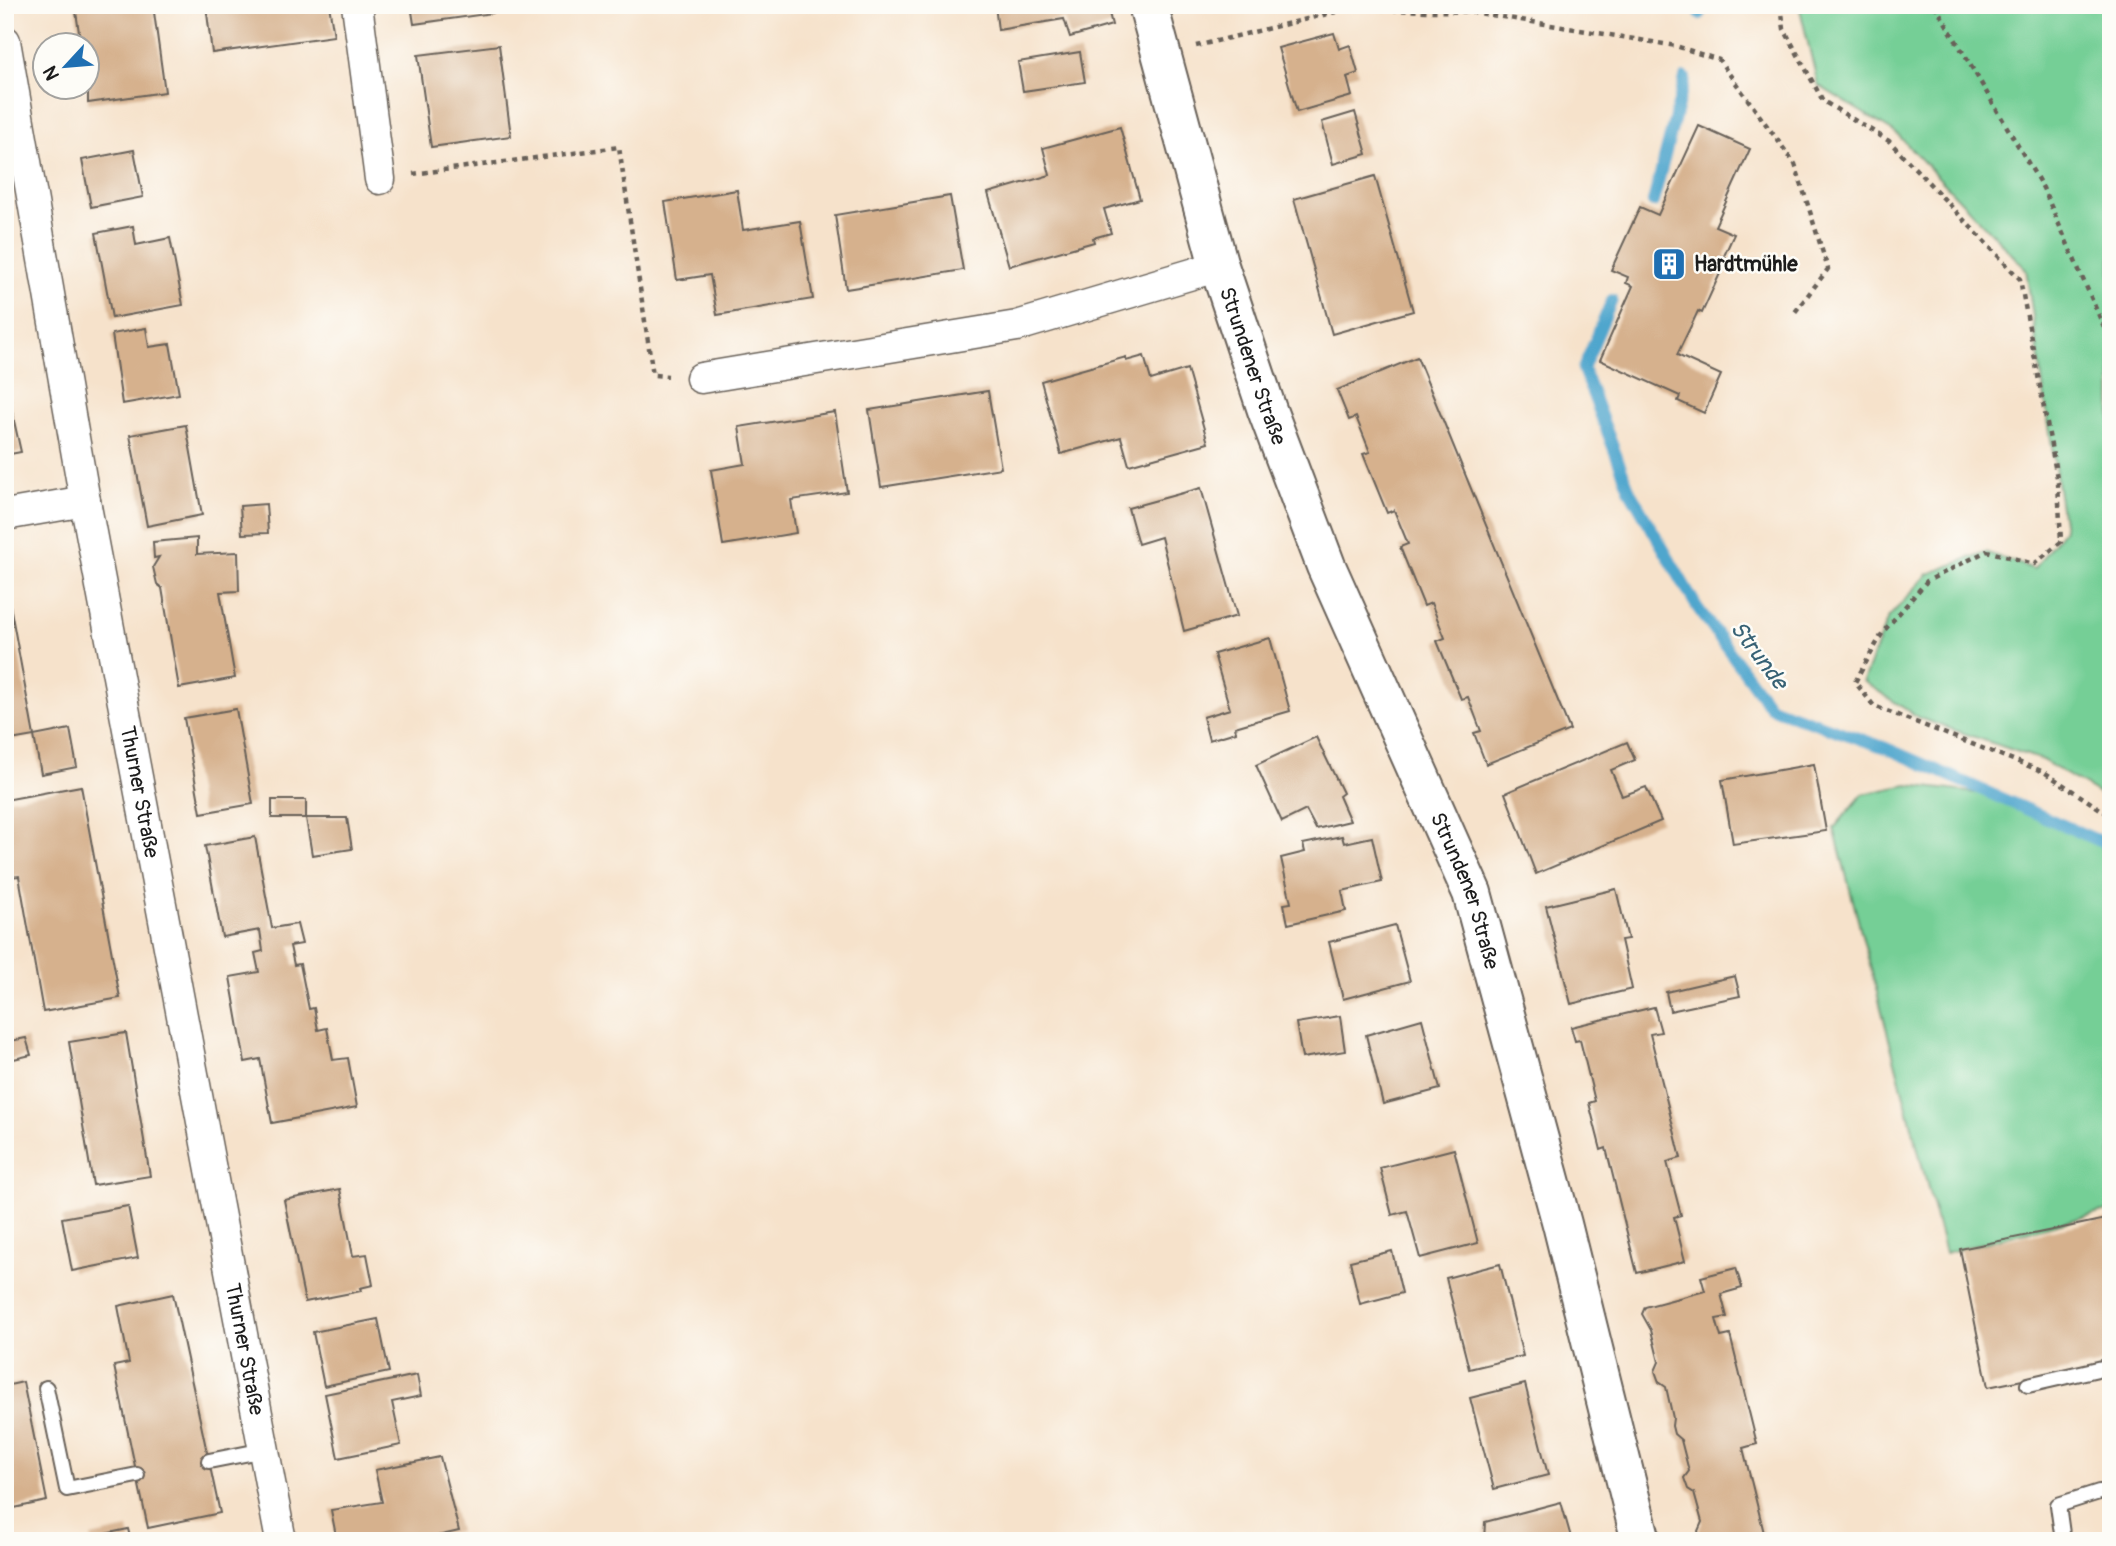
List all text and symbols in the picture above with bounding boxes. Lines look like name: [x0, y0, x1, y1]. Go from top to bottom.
north arrow: [32, 32, 102, 102]
text: N: [38, 62, 65, 84]
building icon: Hardtmühle: [1650, 245, 1688, 283]
place label: Hardtmühle: [1694, 251, 1798, 278]
street label: Strundener Straße: [1213, 283, 1293, 449]
water label: Strunde: [1724, 615, 1796, 697]
street label: Thurner Straße: [114, 724, 166, 861]
street label: Strundener Straße: [1424, 808, 1506, 973]
street label: Thurner Straße: [219, 1281, 271, 1418]

